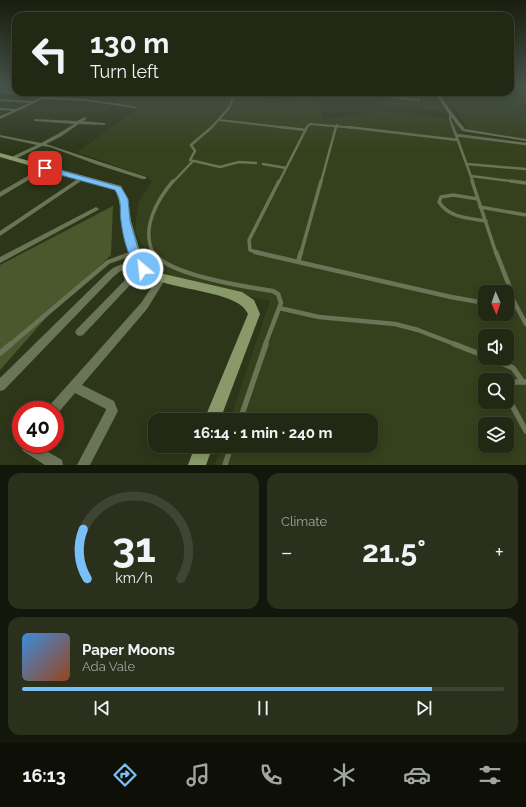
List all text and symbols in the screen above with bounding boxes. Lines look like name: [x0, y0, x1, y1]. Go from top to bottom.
text: 130 m: [90, 27, 169, 60]
icon: left: [24, 28, 76, 80]
text: Turn left: [90, 61, 159, 82]
pin: [28, 151, 62, 185]
icon: arrive: [34, 157, 56, 179]
position arrow: [122, 248, 164, 290]
north arrow: [478, 285, 514, 321]
map controls: [478, 285, 514, 453]
button: sound: [478, 329, 514, 365]
button: search: [478, 373, 514, 409]
speed limit sign: 40: [12, 401, 64, 453]
button: layers: [478, 417, 514, 453]
text: 16:14 · 1 min · 240 m: [193, 424, 333, 442]
text: Climate: [281, 514, 327, 529]
text: 31: [112, 523, 155, 572]
text: 21.5°: [362, 534, 426, 569]
text: −: [281, 539, 293, 565]
text: +: [495, 539, 504, 565]
text: km/h: [115, 570, 152, 586]
text: Paper Moons: [82, 641, 175, 659]
text: Ada Vale: [82, 659, 135, 674]
icon: previous: [91, 697, 113, 719]
icon: pause: [252, 697, 274, 719]
icon: next: [413, 697, 435, 719]
icon: directions: [111, 761, 139, 789]
icon: music: [184, 761, 212, 789]
icon: phone: [257, 761, 285, 789]
icon: climate: [330, 761, 358, 789]
icon: car: [403, 761, 431, 789]
icon: filters: [476, 761, 504, 789]
text: 16:13: [22, 765, 66, 786]

